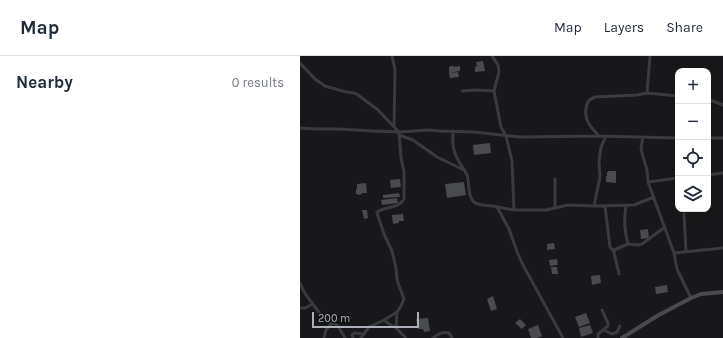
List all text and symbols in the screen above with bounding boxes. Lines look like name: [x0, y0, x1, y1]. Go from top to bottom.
text: Map: [20, 17, 59, 39]
text: Map: [554, 19, 582, 36]
text: Layers: [604, 19, 644, 36]
text: Share: [666, 19, 703, 36]
map controls: [675, 68, 711, 212]
button: +: [675, 68, 711, 104]
text: Nearby: [16, 72, 73, 92]
text: 0 results: [232, 75, 284, 90]
button: −: [675, 104, 711, 140]
button: locate: [675, 140, 711, 176]
button: layers: [675, 176, 711, 212]
scale bar: [312, 310, 419, 329]
text: 200 m: [318, 312, 350, 325]

